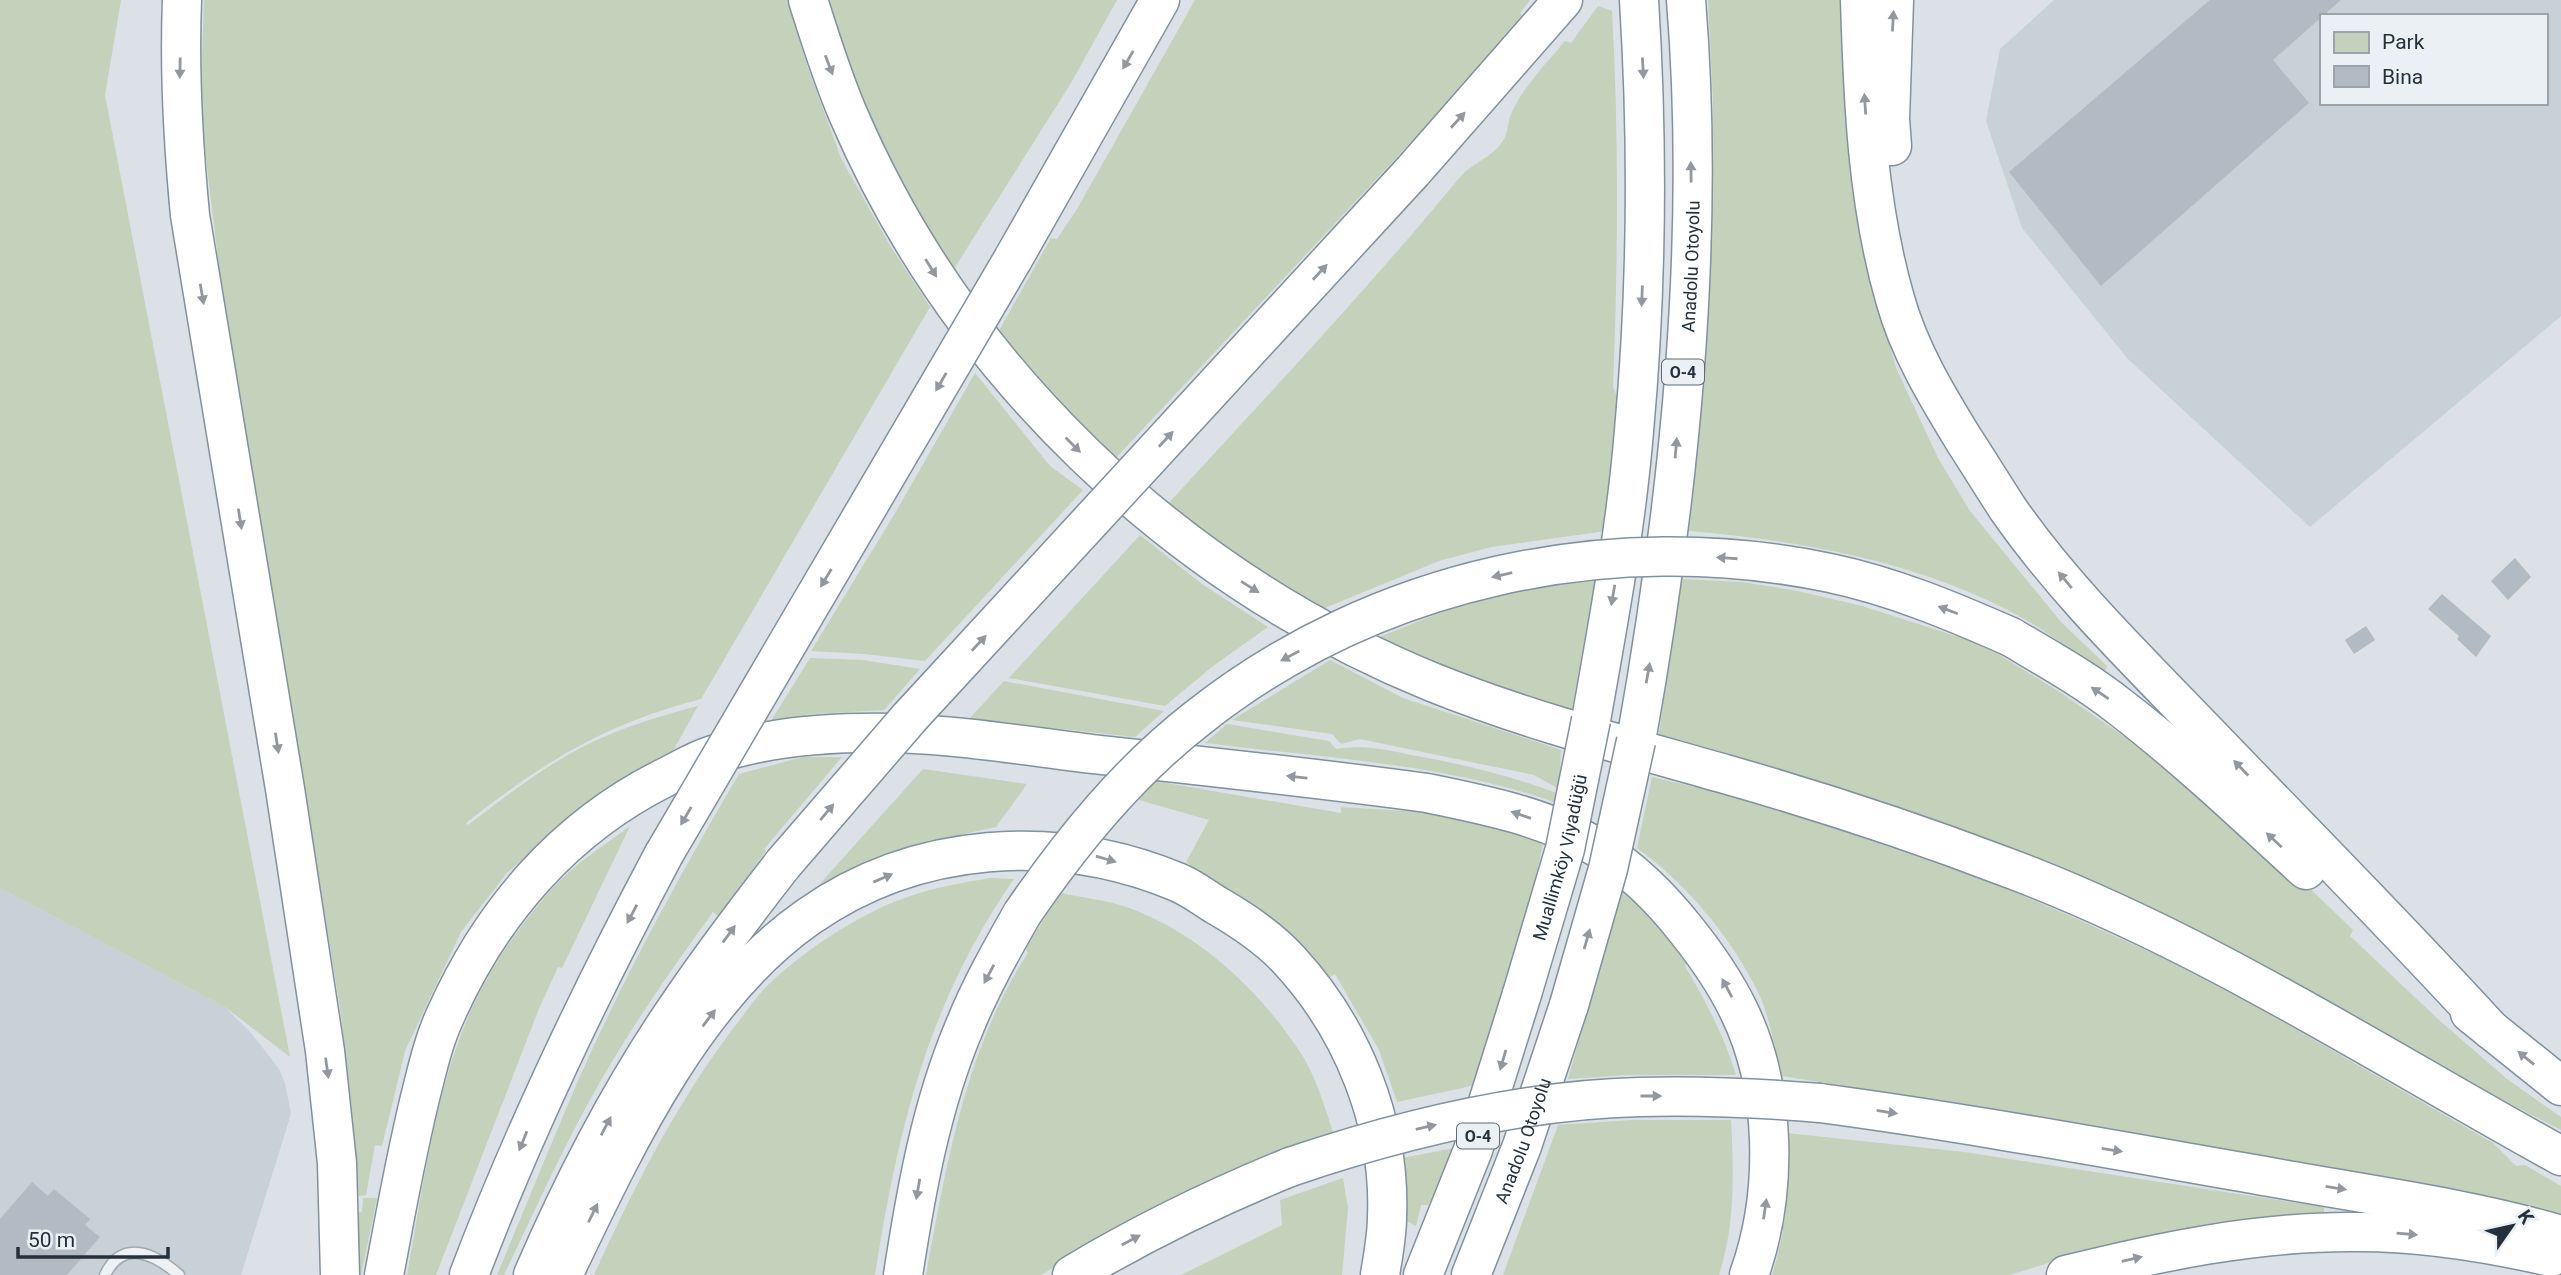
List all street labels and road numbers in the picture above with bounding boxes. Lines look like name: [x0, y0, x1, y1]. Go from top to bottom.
street label: Anadolu Otoyolu: [1677, 200, 1703, 333]
road number: O-4: [1662, 360, 1704, 384]
street label: Muallimköy Viyadüğü: [1528, 772, 1590, 943]
street label: Anadolu Otoyolu: [1490, 1075, 1554, 1206]
road number: O-4: [1457, 1124, 1499, 1148]

